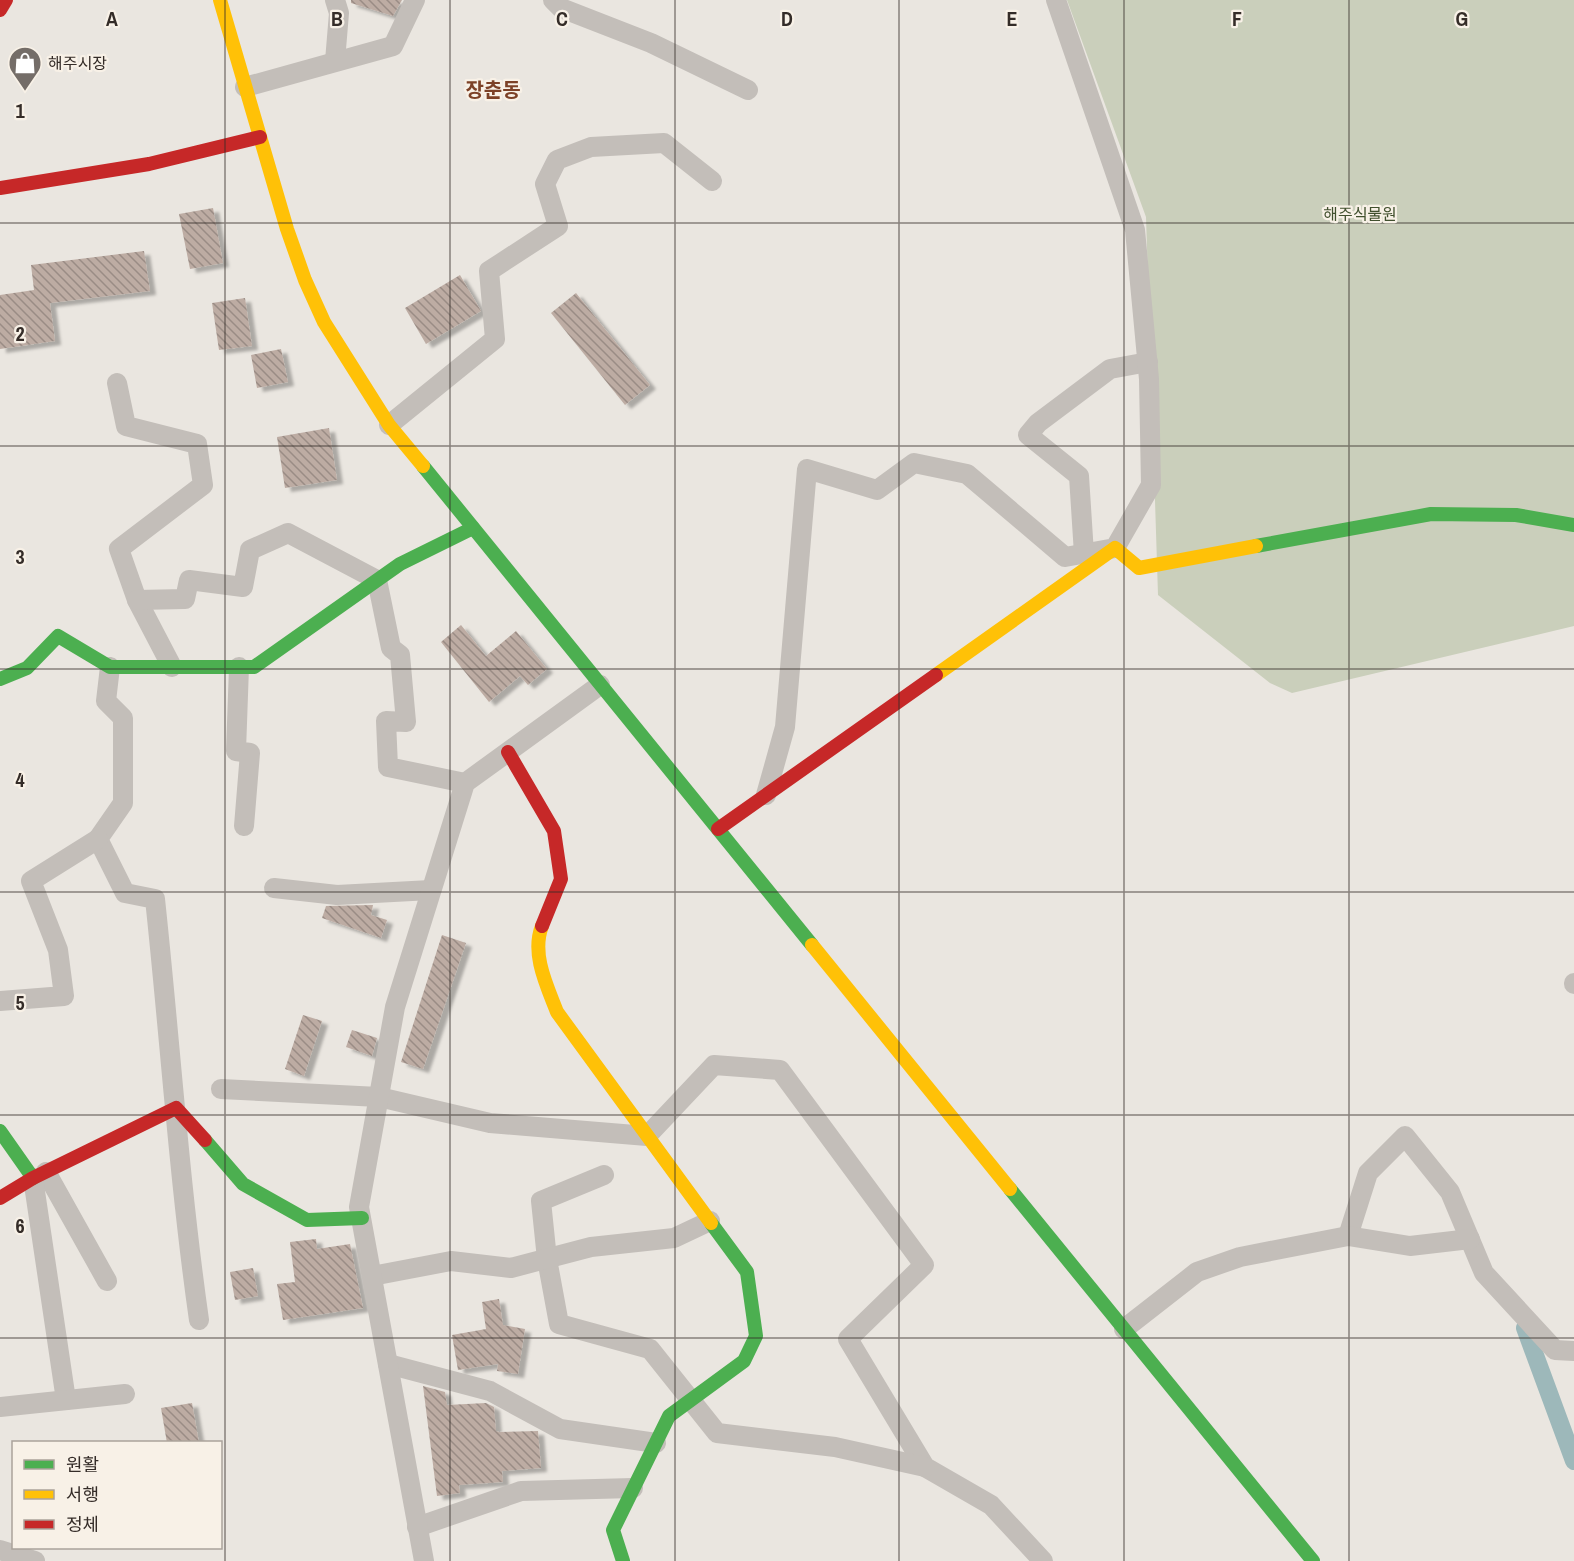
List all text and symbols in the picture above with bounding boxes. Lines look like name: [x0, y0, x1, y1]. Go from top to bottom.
text: A: [106, 5, 118, 32]
text: B: [331, 5, 343, 32]
text: C: [556, 5, 568, 32]
text: D: [781, 5, 793, 32]
text: E: [1007, 5, 1018, 32]
text: F: [1232, 5, 1242, 32]
text: G: [1456, 5, 1468, 32]
shop icon: 해주시장: [7, 45, 43, 92]
place label: 해주시장: [48, 52, 107, 74]
district label: 장춘동: [465, 76, 521, 103]
text: 1: [15, 97, 25, 124]
park label: 해주식물원: [1323, 203, 1397, 225]
text: 2: [15, 320, 25, 347]
text: 3: [15, 543, 25, 570]
text: 4: [15, 766, 25, 793]
text: 5: [15, 989, 25, 1016]
text: 6: [15, 1212, 25, 1239]
legend: [12, 1441, 222, 1549]
text: 원활: [66, 1452, 99, 1477]
text: 서행: [66, 1482, 99, 1507]
text: 정체: [66, 1512, 99, 1537]

